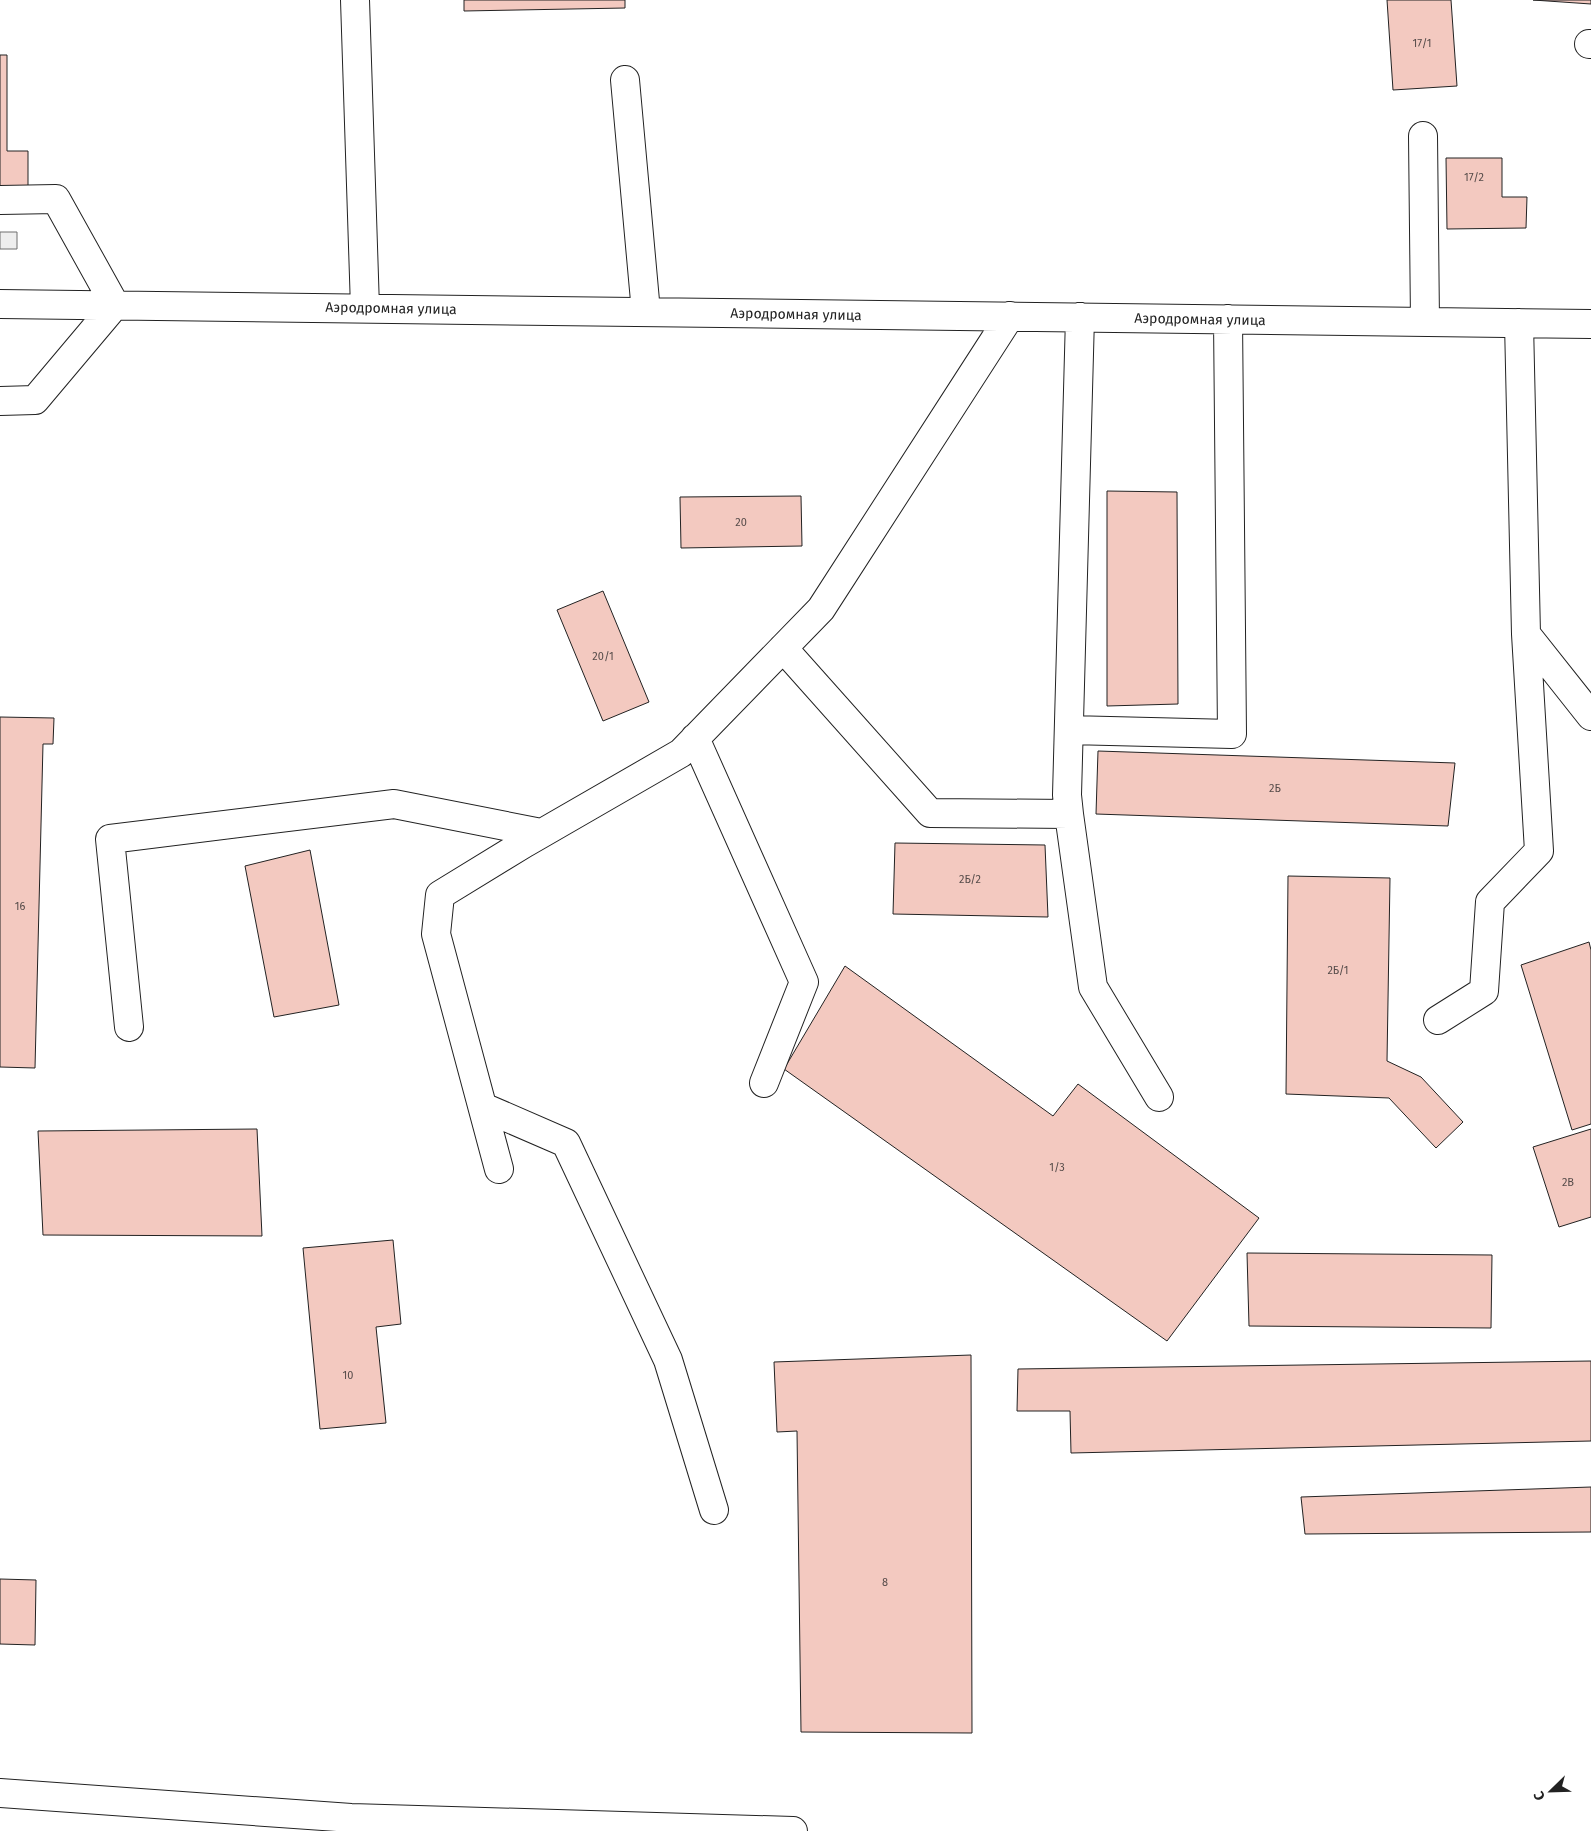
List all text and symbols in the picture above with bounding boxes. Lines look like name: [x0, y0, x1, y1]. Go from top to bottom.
house number: 17/1: [1412, 37, 1432, 50]
house number: 17/2: [1464, 171, 1484, 184]
street label: Аэродромная улица: [325, 299, 457, 318]
street label: Аэродромная улица: [730, 305, 862, 324]
street label: Аэродромная улица: [1134, 310, 1266, 329]
house number: 20: [735, 516, 747, 529]
house number: 20/1: [592, 650, 614, 663]
house number: 2Б: [1269, 782, 1282, 795]
house number: 2Б/2: [959, 873, 981, 886]
house number: 16: [15, 900, 25, 913]
house number: 2Б/1: [1327, 964, 1349, 977]
house number: 1/3: [1049, 1161, 1065, 1174]
house number: 2В: [1562, 1176, 1574, 1189]
house number: 10: [343, 1369, 353, 1382]
house number: 8: [882, 1576, 888, 1589]
north arrow: [1526, 1766, 1576, 1816]
text: С: [1530, 1789, 1549, 1803]

